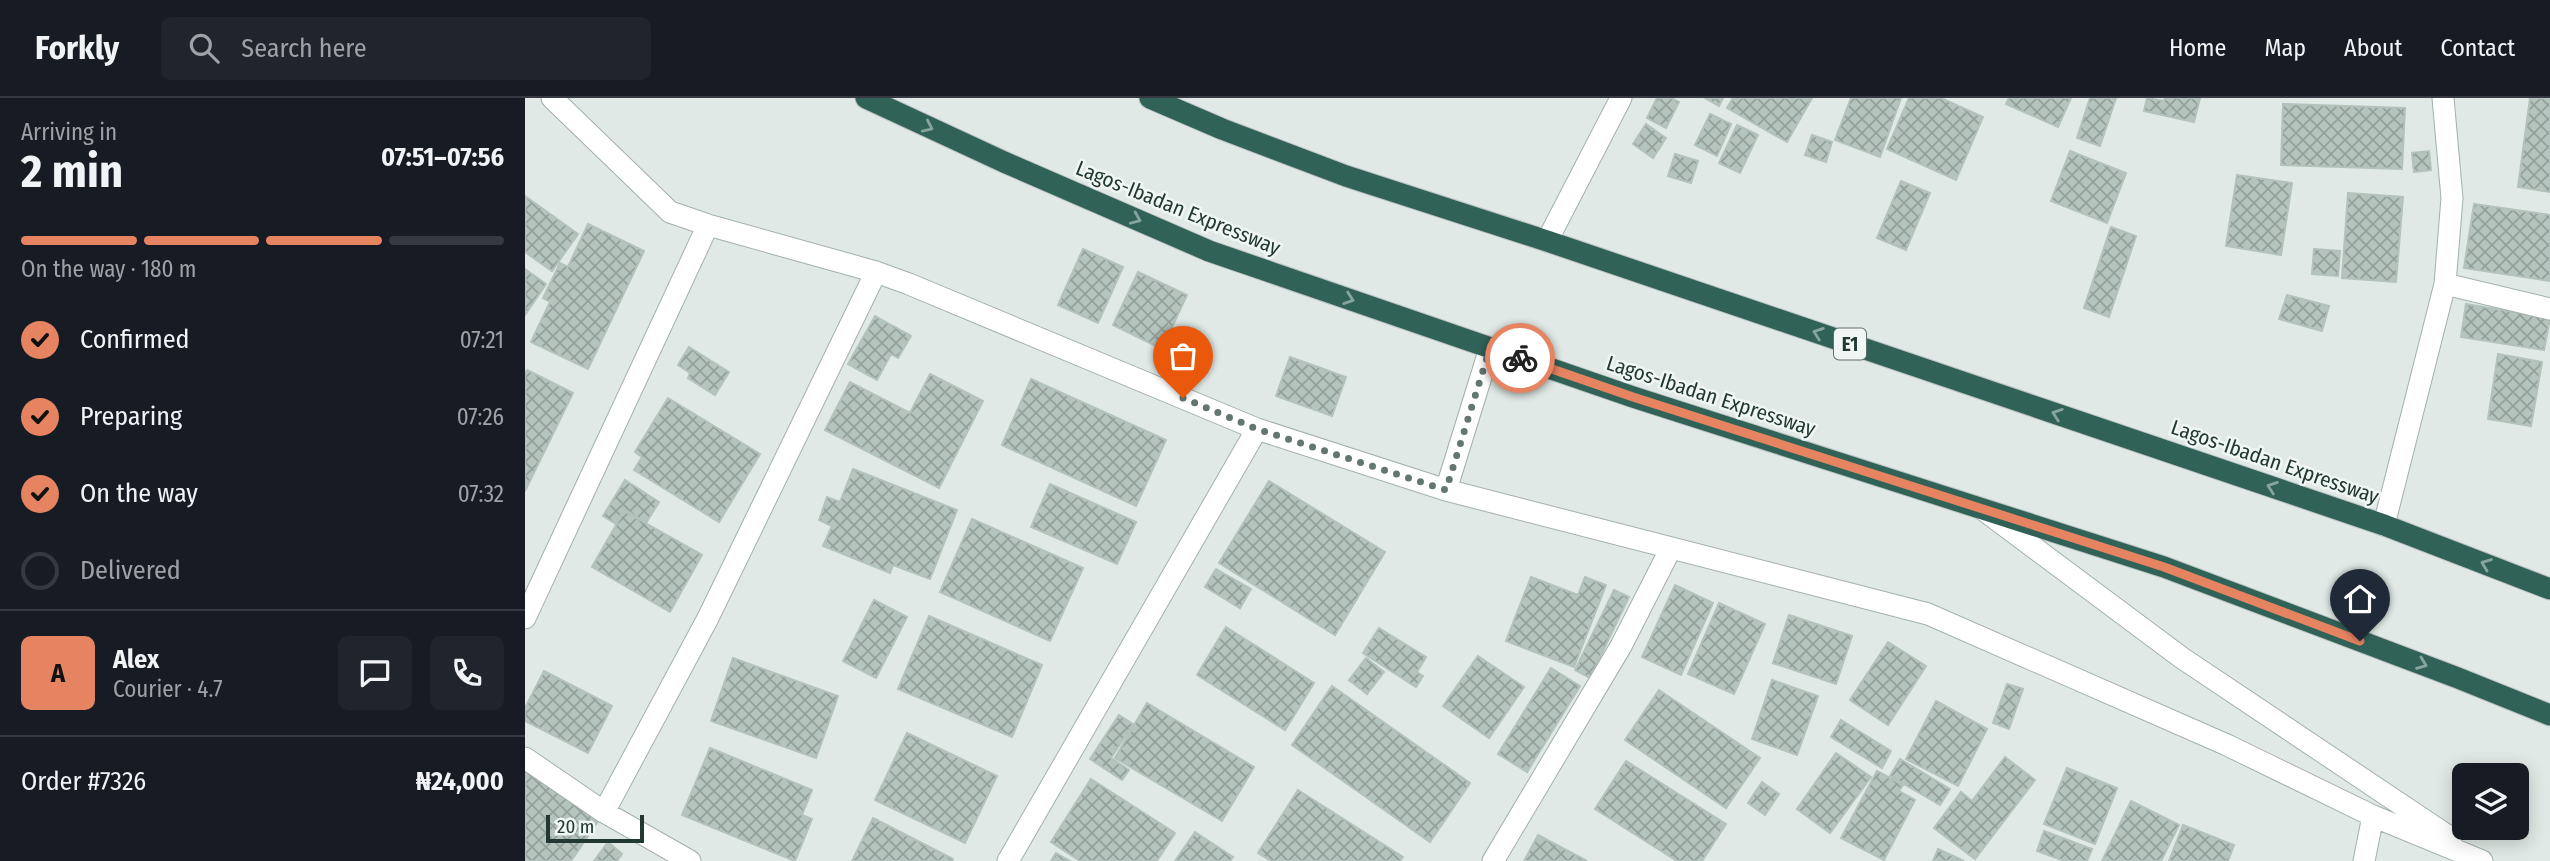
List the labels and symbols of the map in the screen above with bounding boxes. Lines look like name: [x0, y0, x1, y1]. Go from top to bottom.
one-way arrow: [921, 119, 933, 133]
street label: Lagos-Ibadan Expressway: [1072, 155, 1285, 261]
one-way arrow: [1129, 211, 1141, 225]
one-way arrow: [1342, 291, 1355, 305]
courier: [1485, 323, 1555, 393]
pin: [1153, 326, 1213, 398]
one-way arrow: [1813, 327, 1825, 341]
road number: E1: [1834, 328, 1866, 360]
street label: Lagos-Ibadan Expressway: [1603, 350, 1819, 442]
one-way arrow: [2051, 408, 2064, 422]
street label: Lagos-Ibadan Expressway: [2168, 414, 2383, 510]
one-way arrow: [2267, 481, 2279, 495]
one-way arrow: [2481, 559, 2493, 573]
pin: [2330, 569, 2390, 641]
one-way arrow: [2416, 656, 2428, 670]
scale bar: [546, 812, 644, 844]

